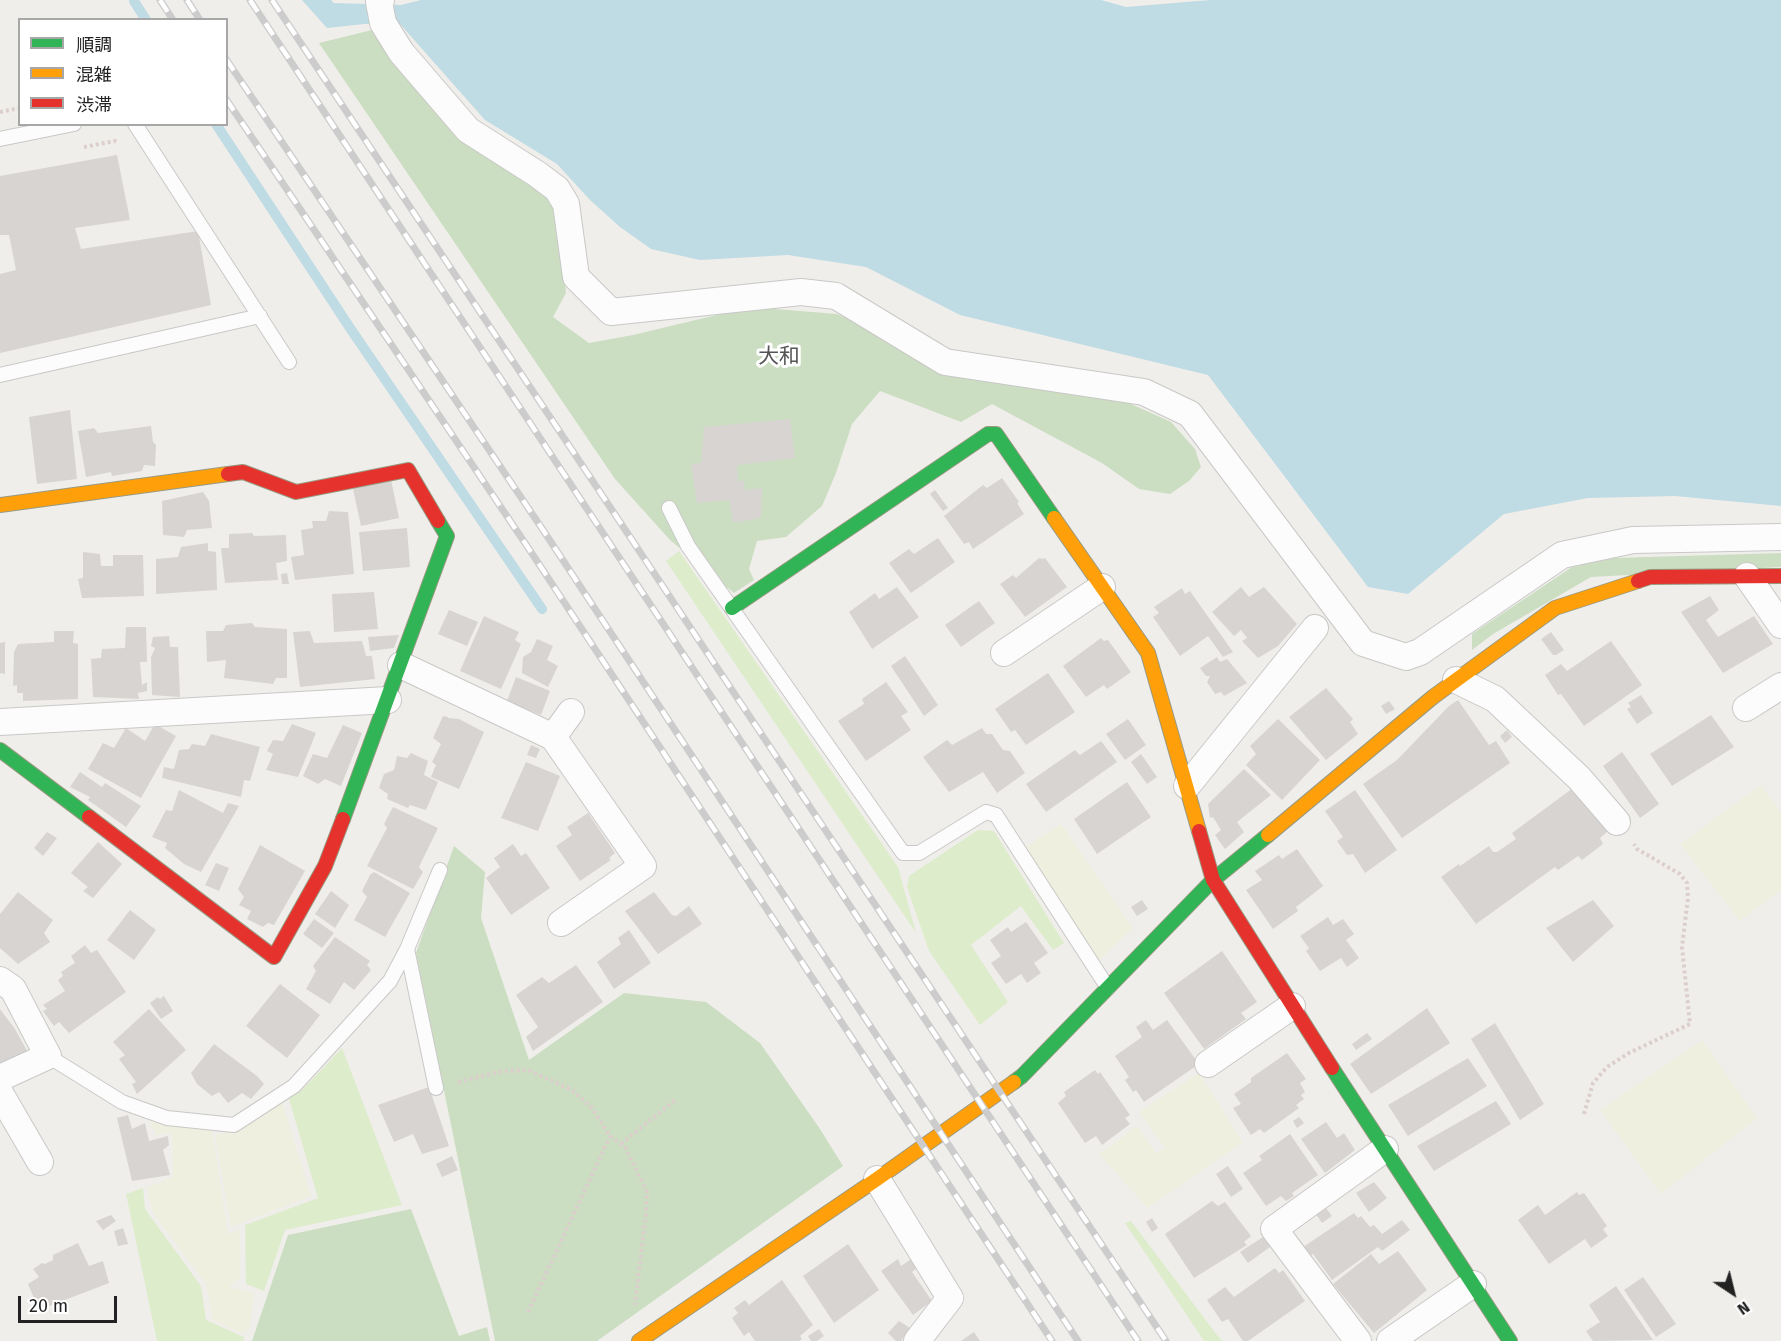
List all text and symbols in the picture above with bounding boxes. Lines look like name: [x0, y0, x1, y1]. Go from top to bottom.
legend: [18, 18, 228, 126]
text: 順調: [76, 34, 112, 56]
text: 混雑: [76, 64, 112, 86]
text: 渋滞: [76, 94, 112, 116]
district label: 大和: [758, 344, 800, 370]
north arrow: [1703, 1263, 1763, 1323]
scale bar: [21, 1284, 120, 1322]
text: 20 m: [29, 1295, 68, 1317]
text: N: [1734, 1297, 1753, 1319]

